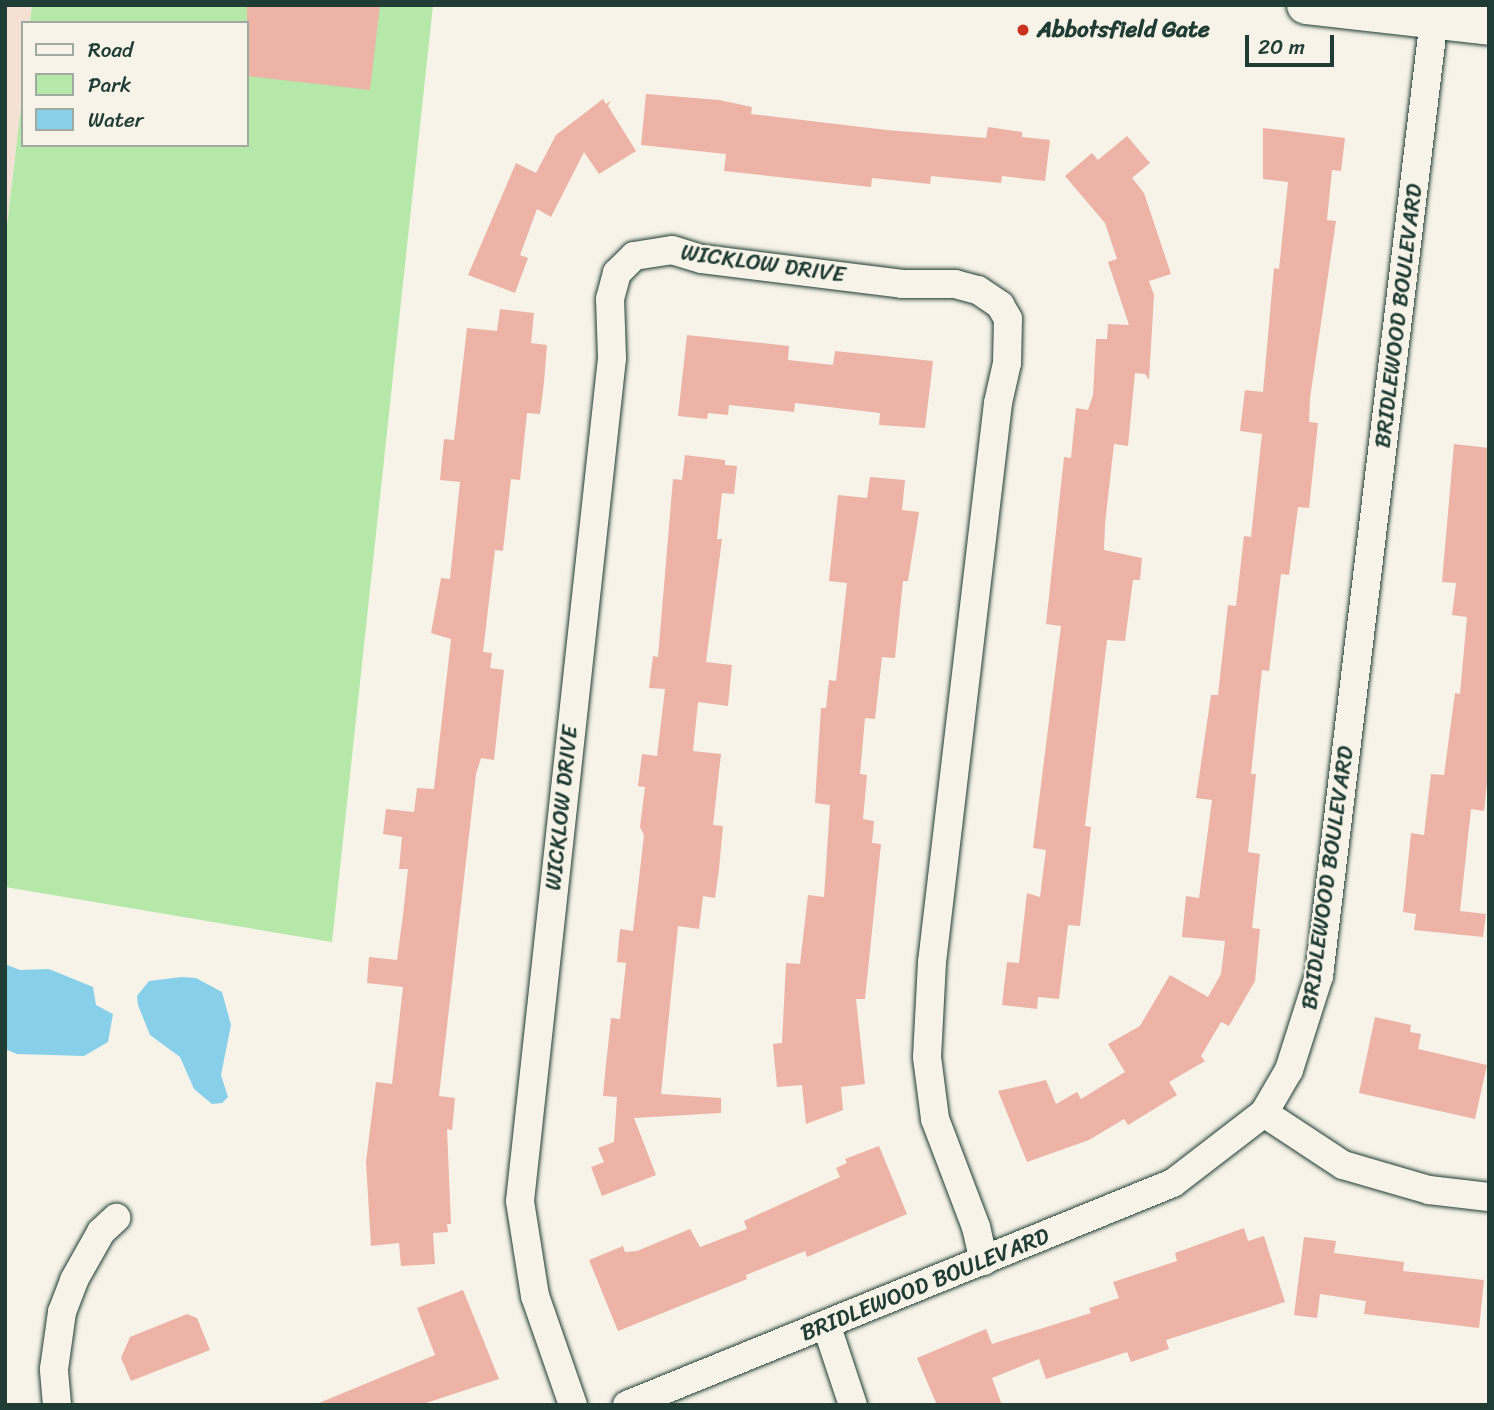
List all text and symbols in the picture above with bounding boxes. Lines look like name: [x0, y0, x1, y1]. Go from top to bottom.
place label: Abbotsfield Gate: [1037, 16, 1210, 44]
legend: [21, 21, 248, 147]
scale bar: [1249, 21, 1338, 65]
marker: Abbotsfield Gate: [1015, 22, 1031, 38]
text: 20 m: [1258, 28, 1305, 66]
text: Road: [88, 31, 133, 69]
text: Park: [88, 66, 131, 104]
text: Water: [88, 101, 143, 139]
street label: BRIDLEWOOD BOULEVARD: [1369, 182, 1429, 450]
street label: WICKLOW DRIVE: [678, 239, 848, 289]
street label: WICKLOW DRIVE: [540, 723, 584, 893]
street label: BRIDLEWOOD BOULEVARD: [1296, 744, 1360, 1012]
street label: BRIDLEWOOD BOULEVARD: [796, 1222, 1054, 1348]

